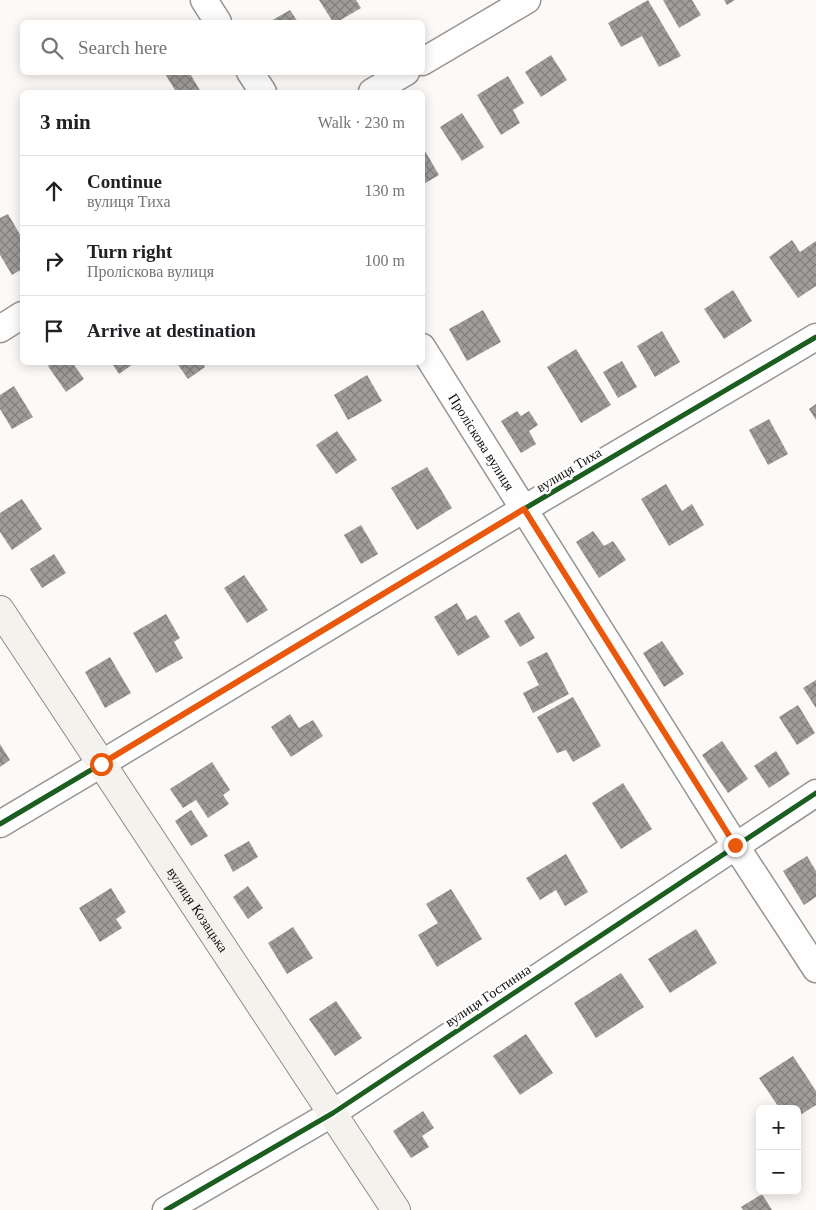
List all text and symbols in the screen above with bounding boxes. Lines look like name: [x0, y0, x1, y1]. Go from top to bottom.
search box: [20, 20, 425, 75]
icon: search: [38, 34, 66, 62]
text: Search here: [78, 37, 167, 58]
text: 3 min: [40, 110, 91, 134]
text: Walk · 230 m: [318, 114, 405, 131]
text: Continue: [87, 171, 162, 192]
icon: ahead: [40, 177, 68, 205]
text: 130 m: [365, 182, 405, 199]
text: вулиця Тиха: [87, 193, 171, 210]
text: Turn right: [87, 241, 172, 262]
icon: right: [40, 247, 68, 275]
text: 100 m: [365, 252, 405, 269]
text: Проліскова вулиця: [87, 263, 214, 280]
icon: arrive: [40, 317, 68, 345]
text: Arrive at destination: [87, 320, 256, 341]
street label: Проліскова вулиця: [446, 391, 518, 493]
street label: вулиця Тиха: [534, 444, 605, 495]
route start: [90, 753, 113, 776]
route end: [724, 834, 747, 857]
street label: вулиця Козацька: [164, 864, 232, 956]
street label: вулиця Гостинна: [442, 961, 534, 1030]
map controls: [756, 1105, 801, 1195]
button: +: [756, 1105, 801, 1150]
button: −: [756, 1150, 801, 1195]

